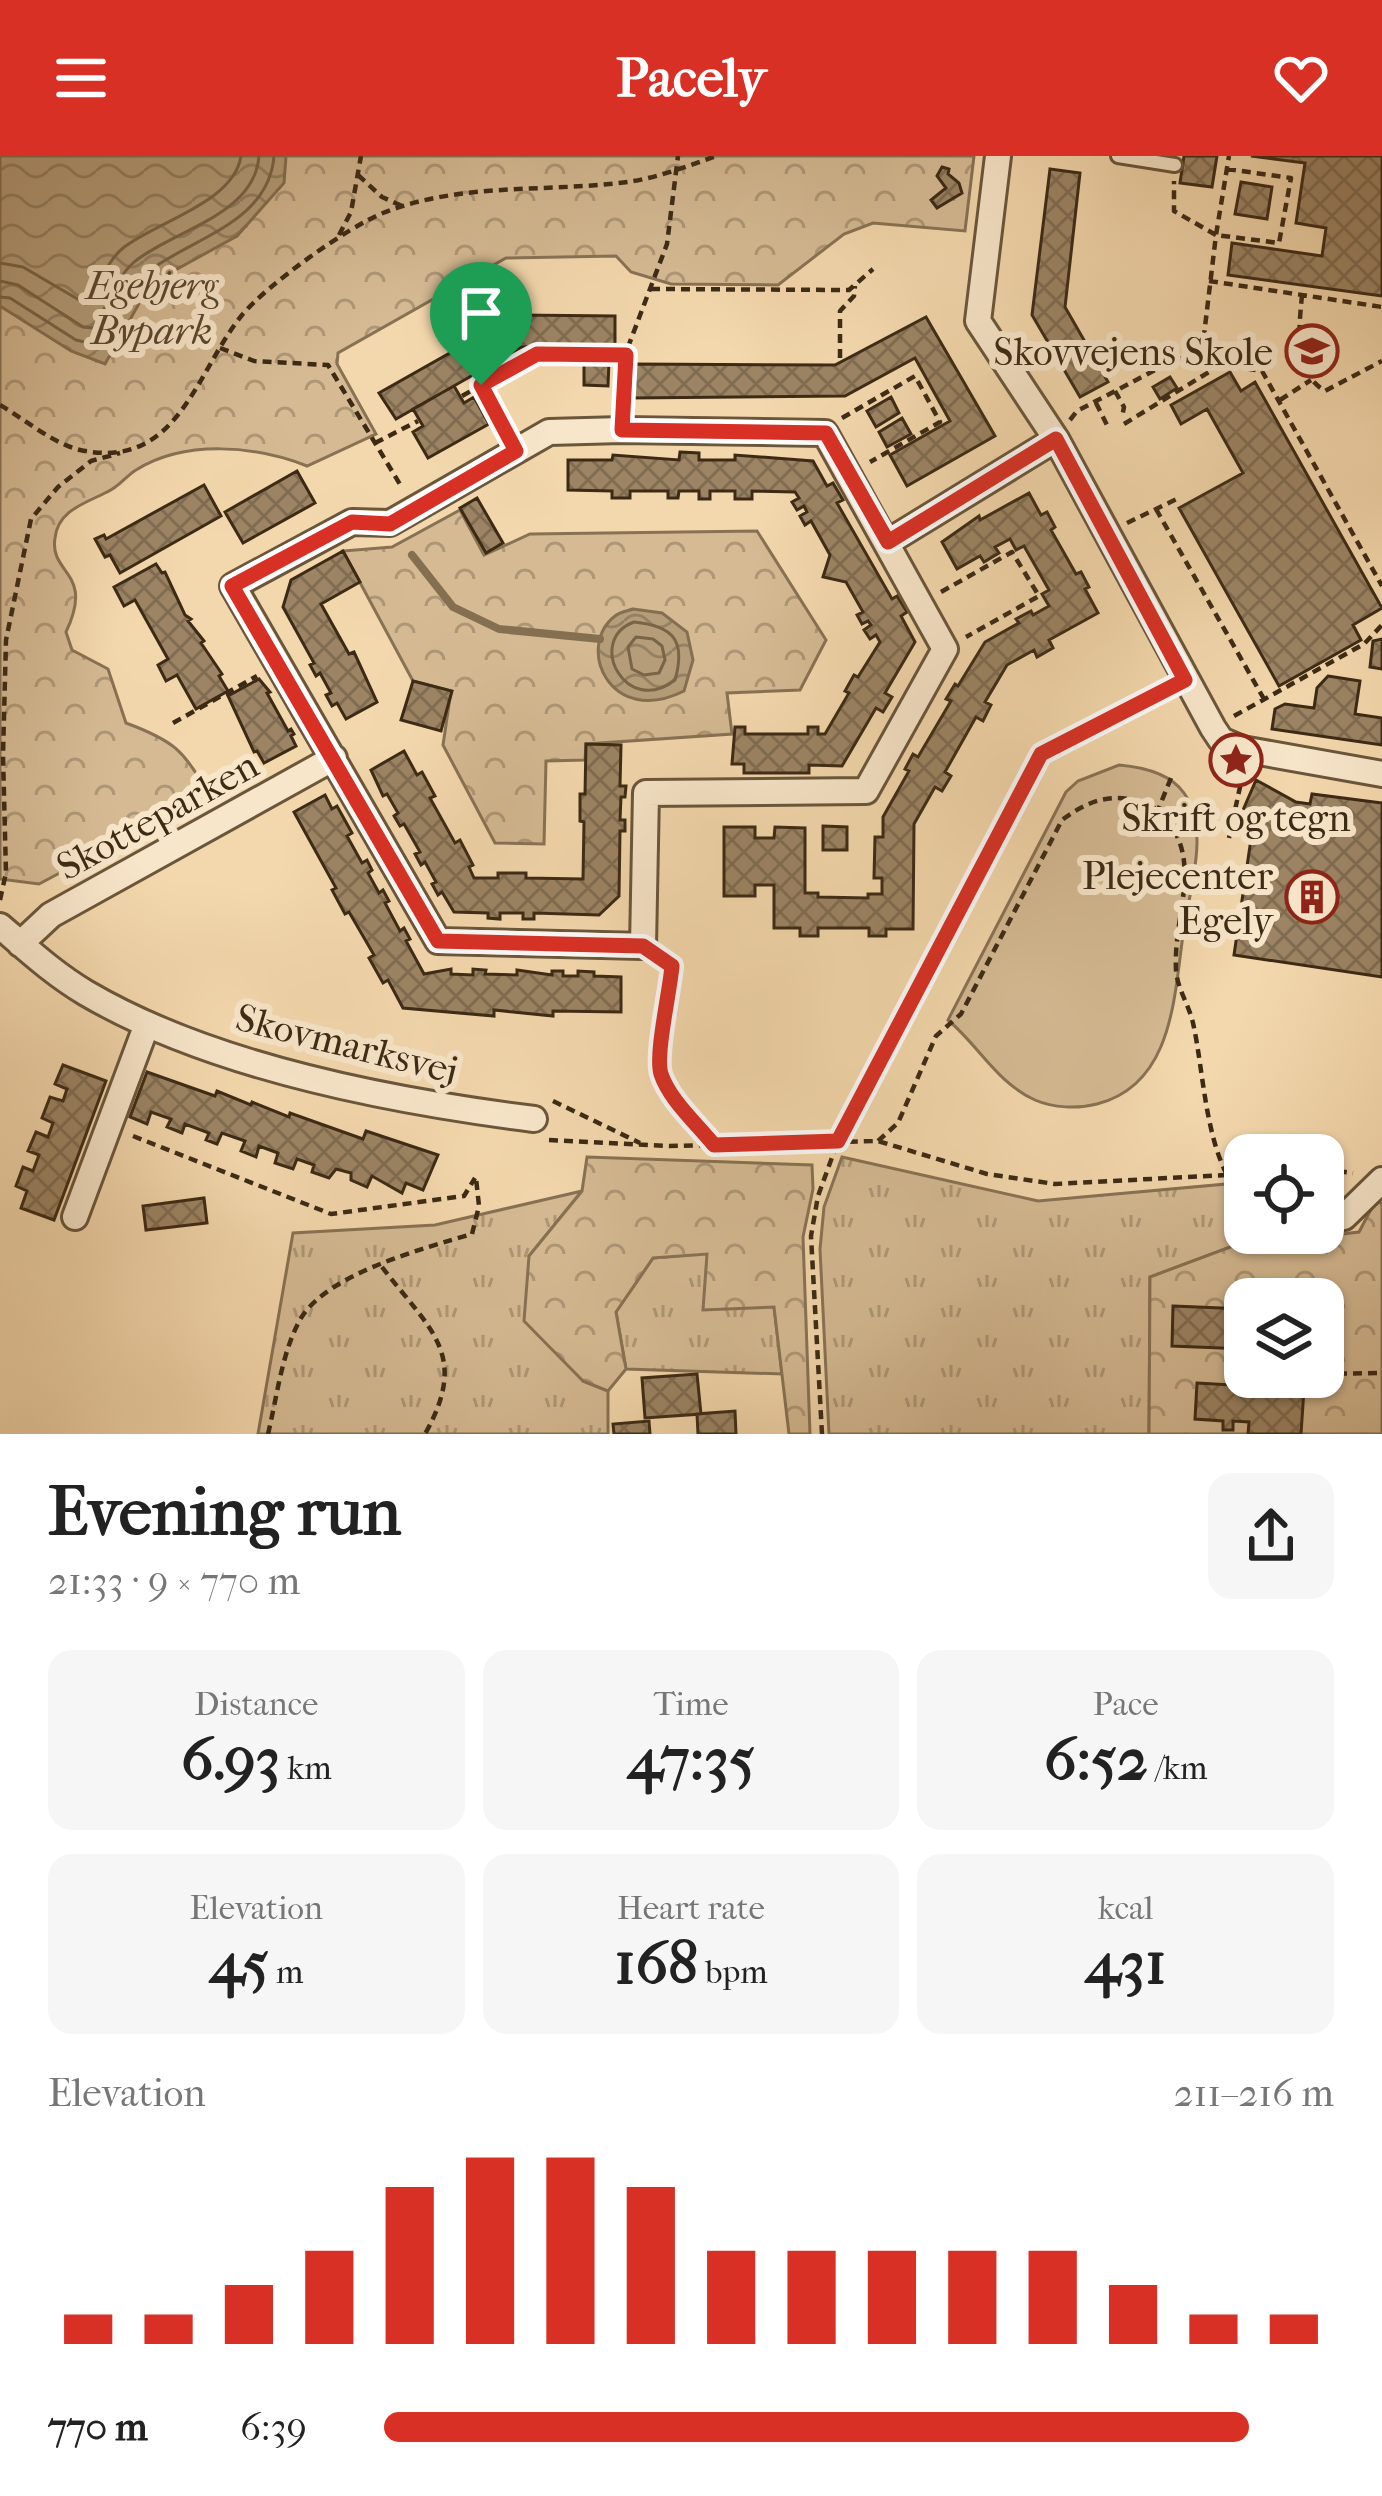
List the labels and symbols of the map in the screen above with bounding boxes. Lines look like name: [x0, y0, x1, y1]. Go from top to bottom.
pin: [430, 262, 532, 385]
park label: Egebjerg Bypark: [84, 263, 219, 354]
school or university icon: Skovvejens Skole: [1284, 323, 1340, 379]
place label: Skovvejens Skole: [993, 329, 1273, 375]
place icon: Skrift og tegn: [1208, 732, 1264, 788]
street label: Skotteparken: [49, 741, 267, 890]
place label: Skrift og tegn: [1121, 795, 1351, 841]
place label: Plejecenter Egely: [1082, 853, 1274, 944]
building icon: Plejecenter Egely: [1284, 869, 1340, 925]
street label: Skovmarksvej: [231, 994, 463, 1094]

